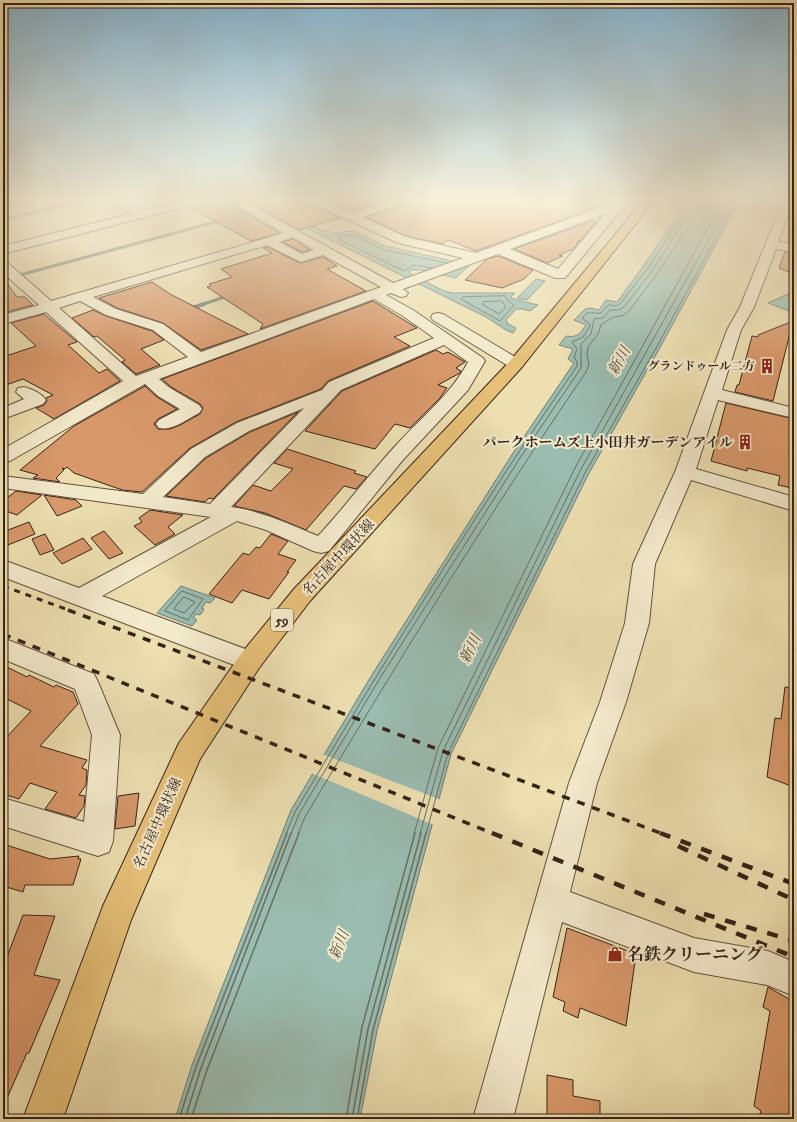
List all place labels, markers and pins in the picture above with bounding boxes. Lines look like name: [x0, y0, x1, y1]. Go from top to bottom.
building icon: グランドゥール二方: [758, 357, 776, 375]
place label: グランドゥール二方: [648, 359, 755, 374]
building icon: パークホームズ上小田井ガーデンアイル: [736, 433, 754, 451]
place label: パークホームズ上小田井ガーデンアイル: [483, 434, 733, 452]
place label: 名鉄クリーニング: [627, 944, 763, 966]
shop icon: 名鉄クリーニング: [606, 945, 624, 963]

